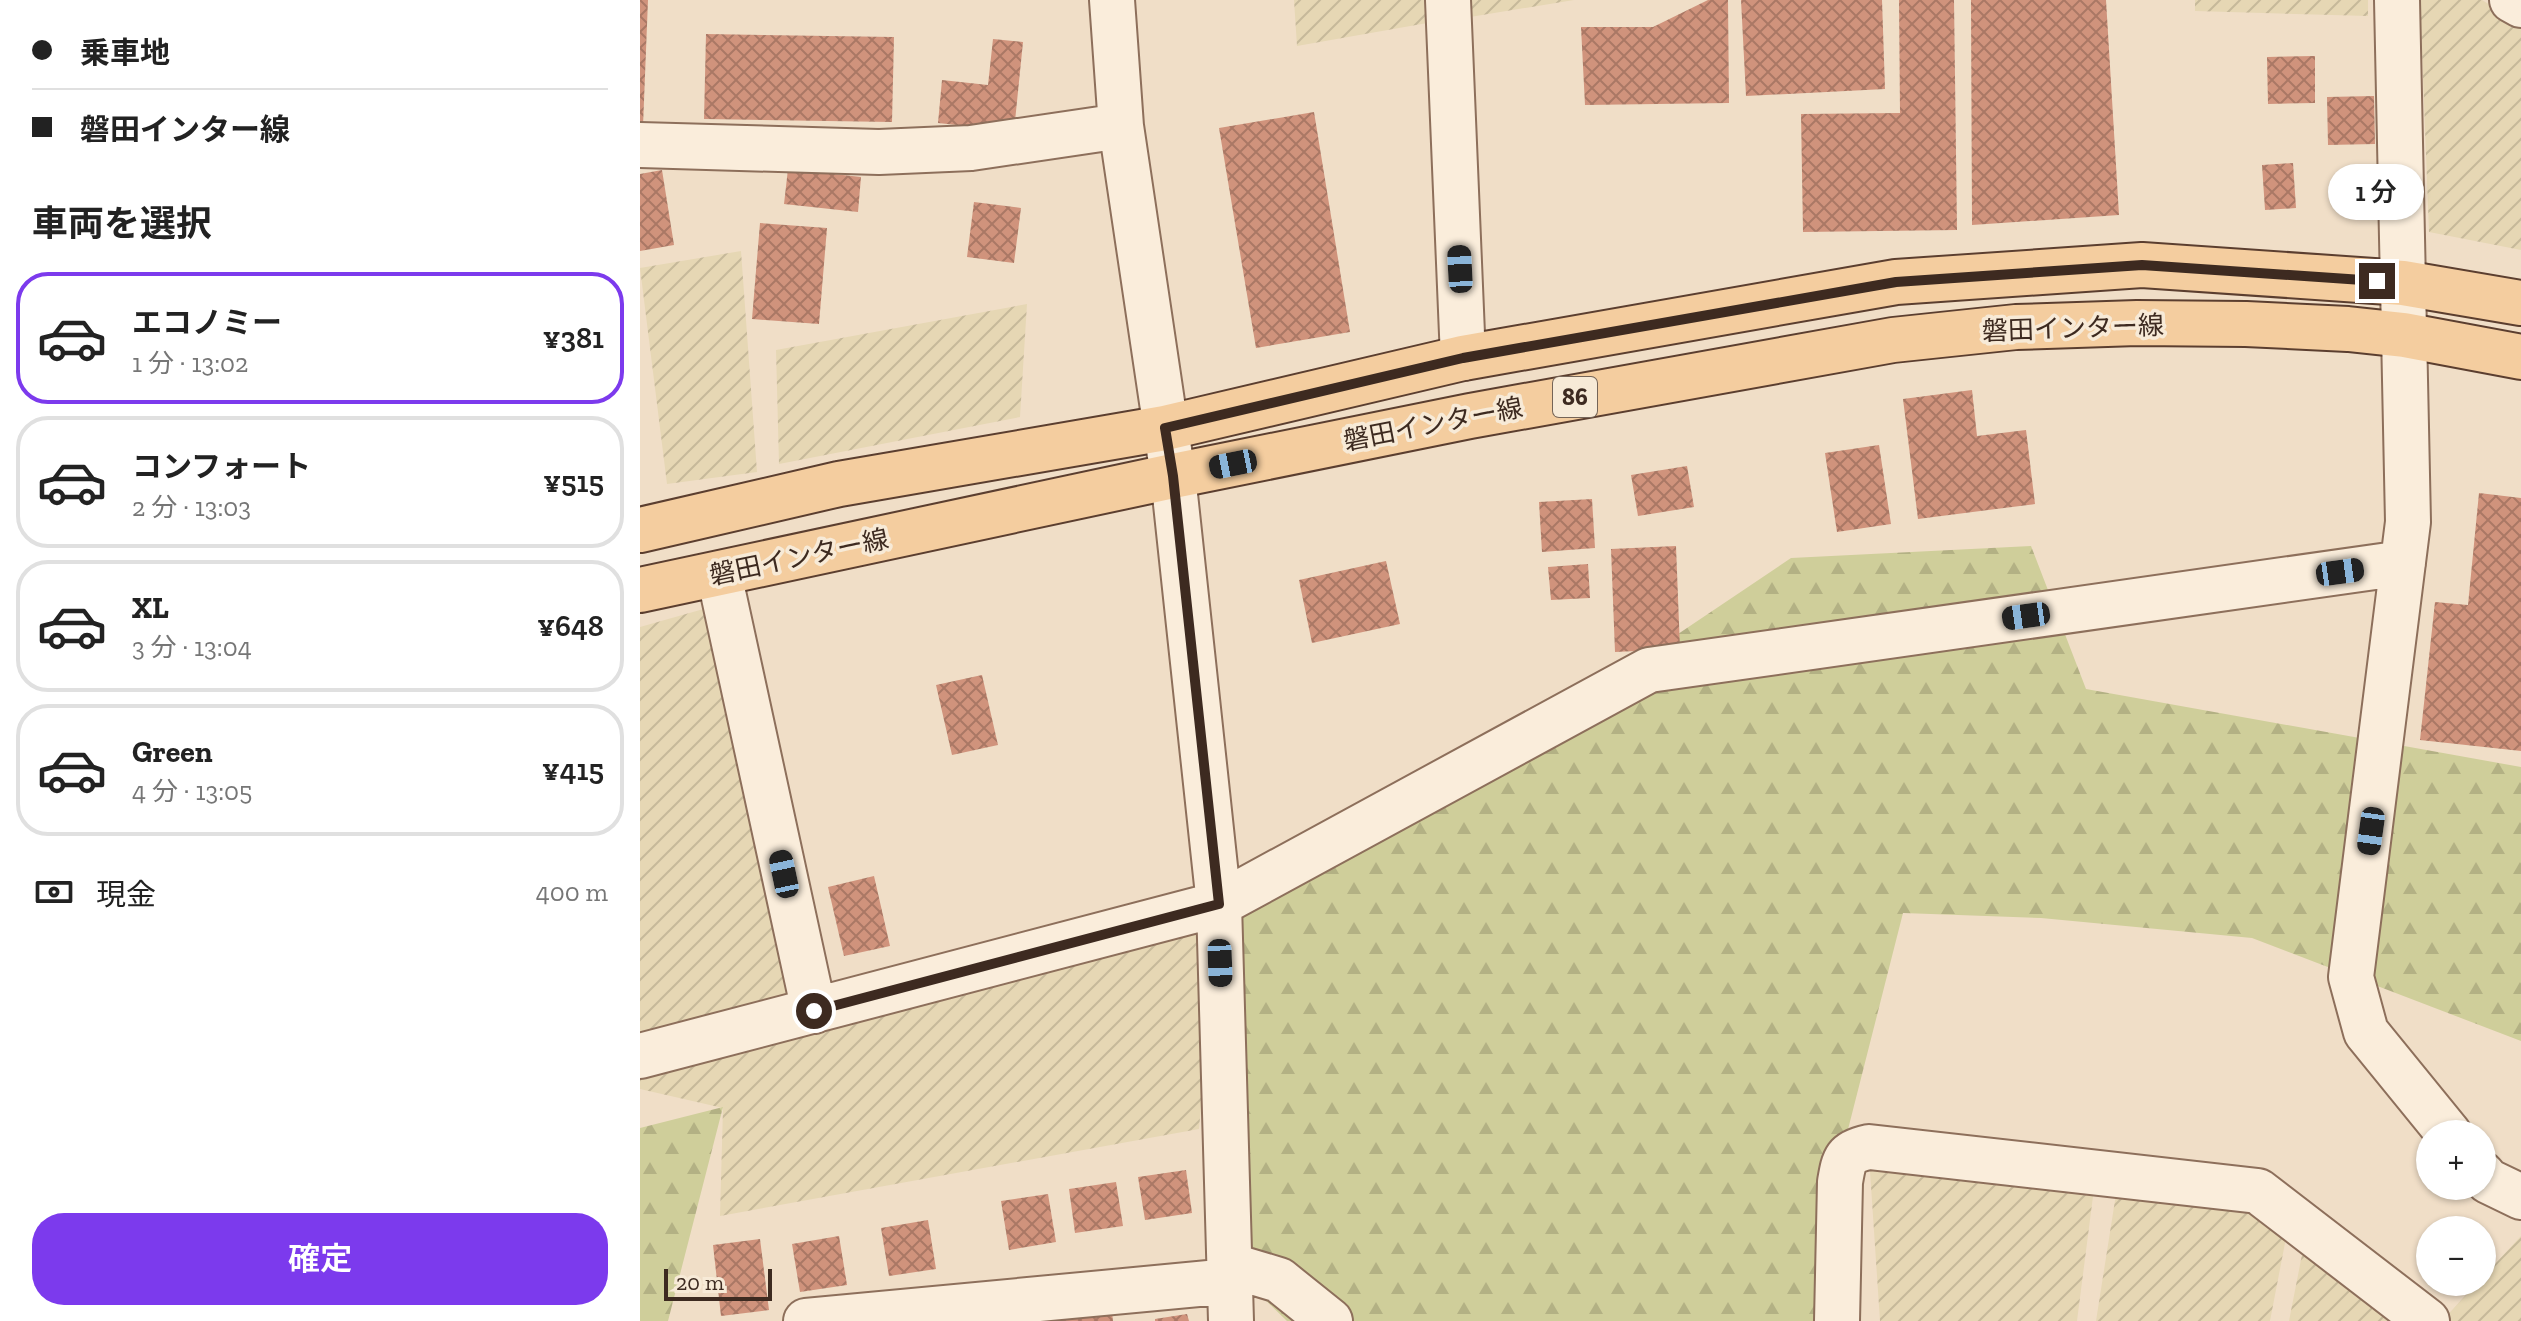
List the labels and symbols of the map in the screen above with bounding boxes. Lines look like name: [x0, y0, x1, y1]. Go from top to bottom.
callout: 1 分: [2329, 165, 2425, 221]
car: [1447, 244, 1473, 294]
route end: [2359, 263, 2395, 299]
street label: 磐田インター線: [1981, 309, 2165, 347]
road number: 86: [1553, 377, 1597, 417]
street label: 磐田インター線: [1341, 391, 1525, 457]
car: [1207, 448, 1259, 480]
street label: 磐田インター線: [707, 522, 891, 592]
car: [2315, 557, 2365, 587]
car: [2001, 601, 2051, 631]
car: [2356, 806, 2386, 856]
car: [767, 848, 801, 900]
car: [1207, 939, 1233, 987]
route start: [796, 993, 832, 1029]
scale bar: [664, 1265, 772, 1301]

